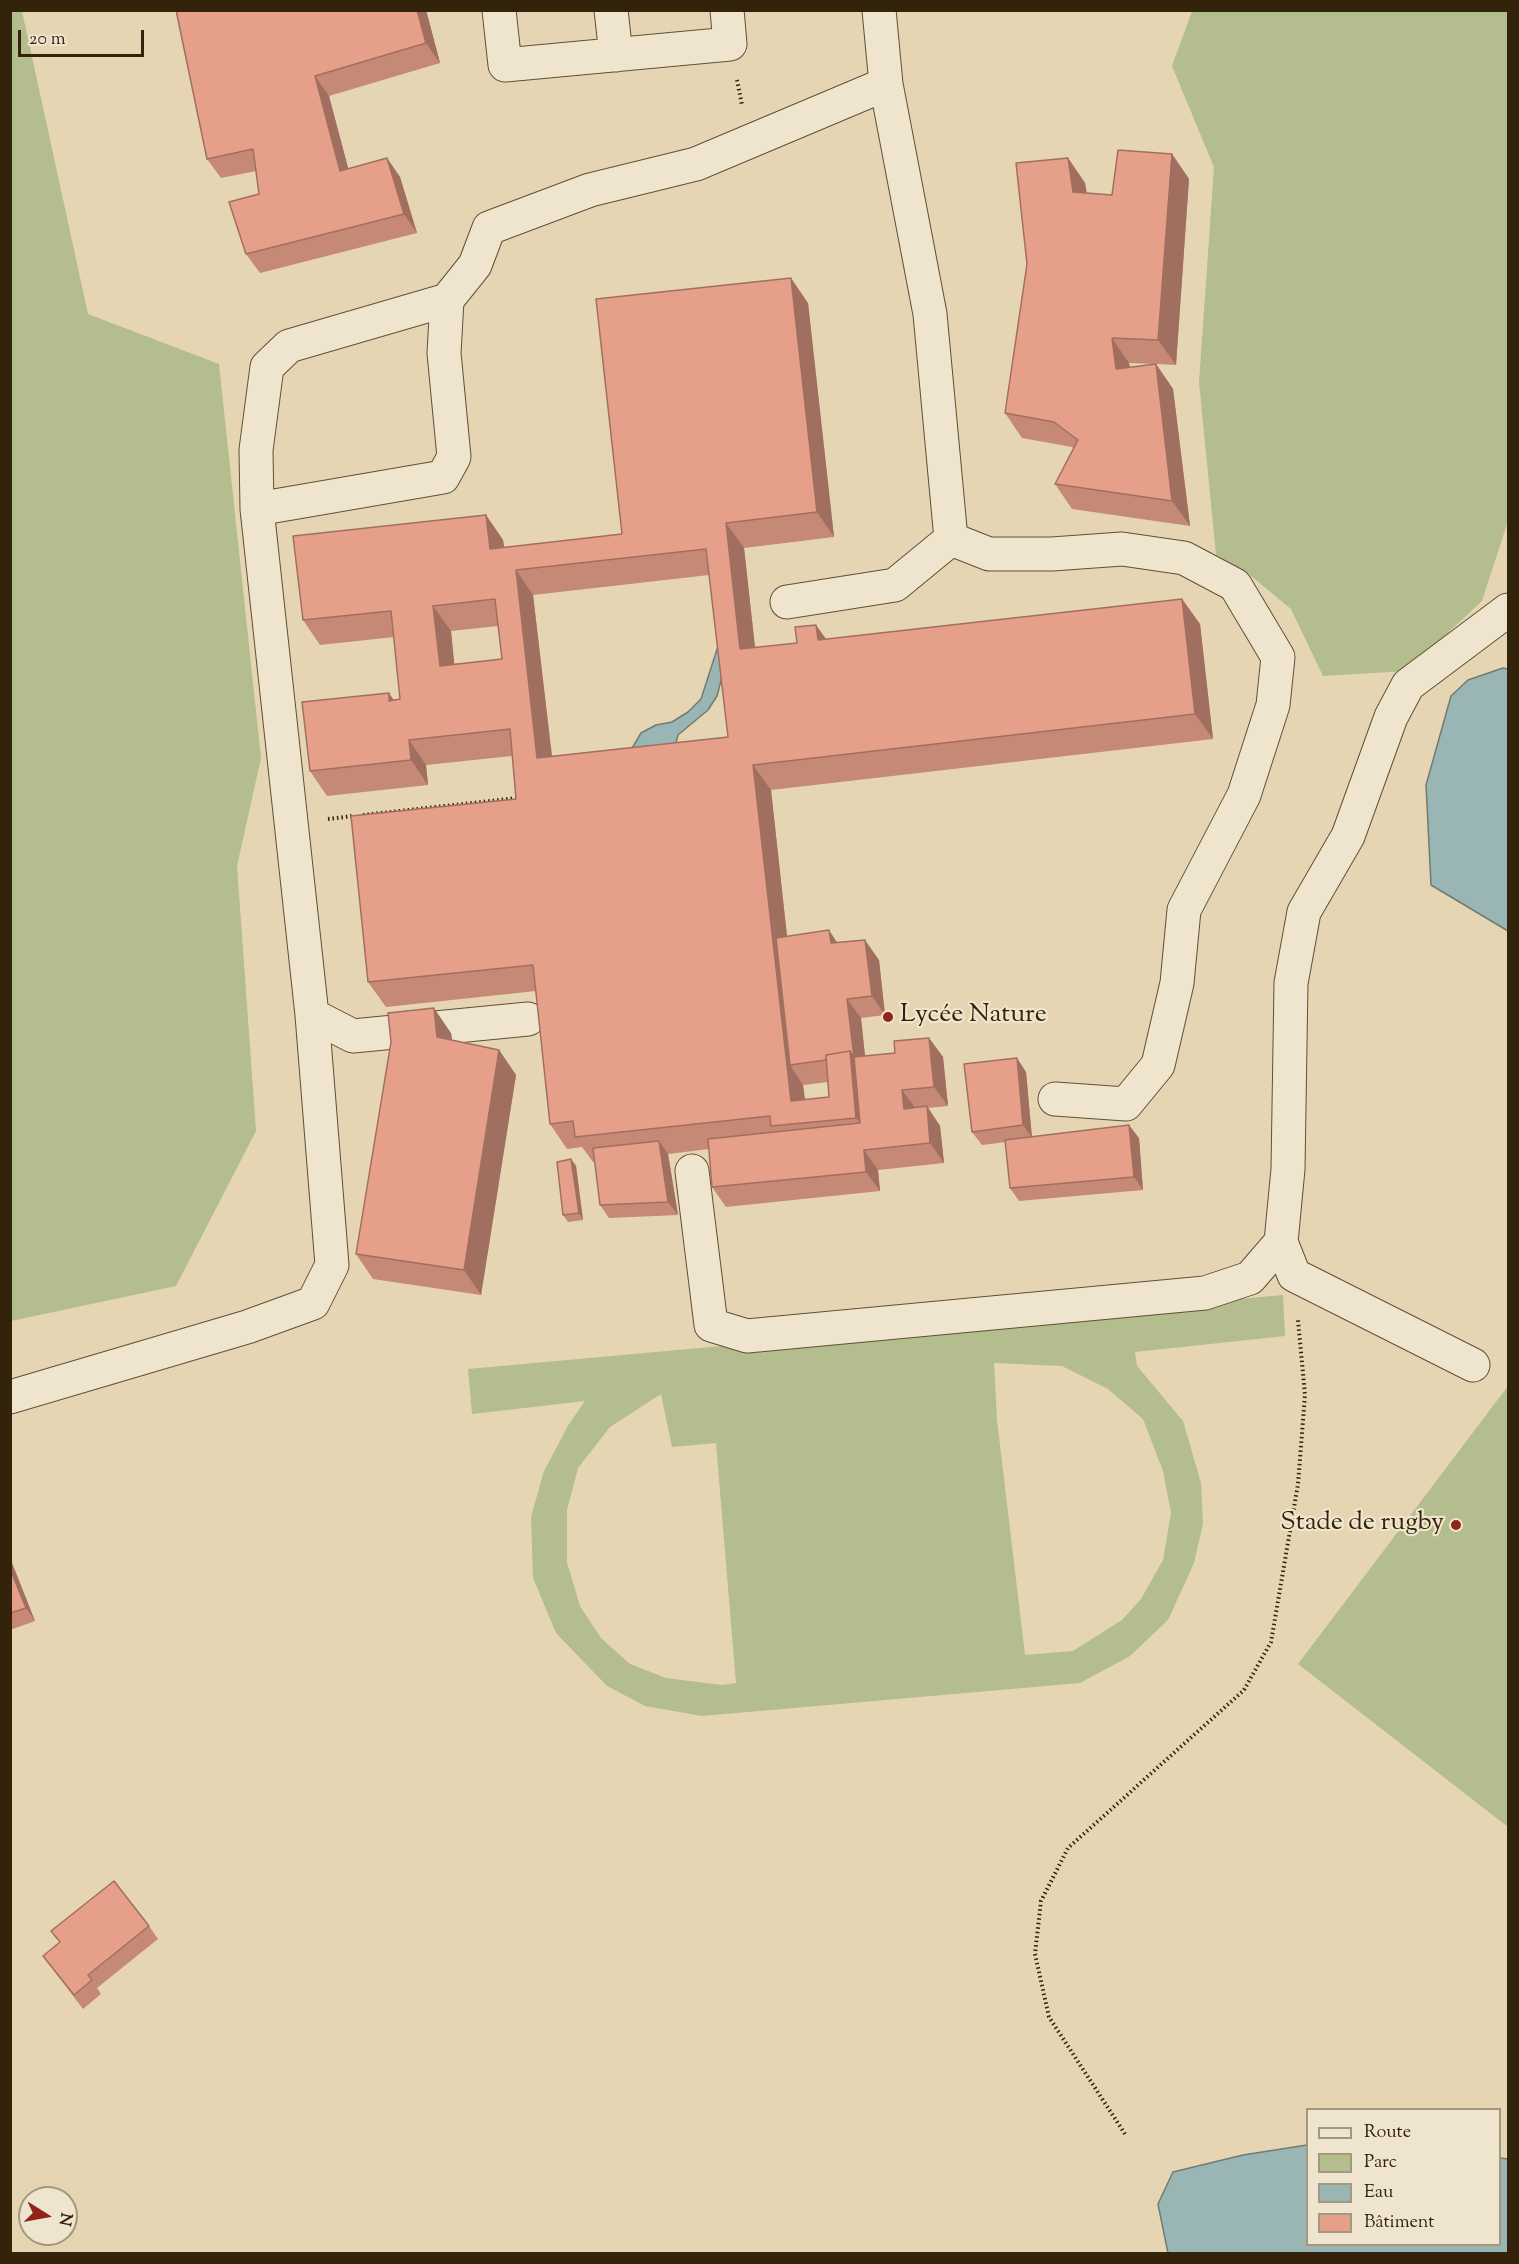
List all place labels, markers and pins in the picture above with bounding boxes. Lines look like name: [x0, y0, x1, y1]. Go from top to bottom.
place label: Lycée Nature: [900, 1001, 1047, 1033]
marker: Lycée Nature: [881, 1010, 895, 1024]
place label: Stade de rugby: [1280, 1509, 1444, 1541]
marker: Stade de rugby: [1449, 1518, 1463, 1532]

